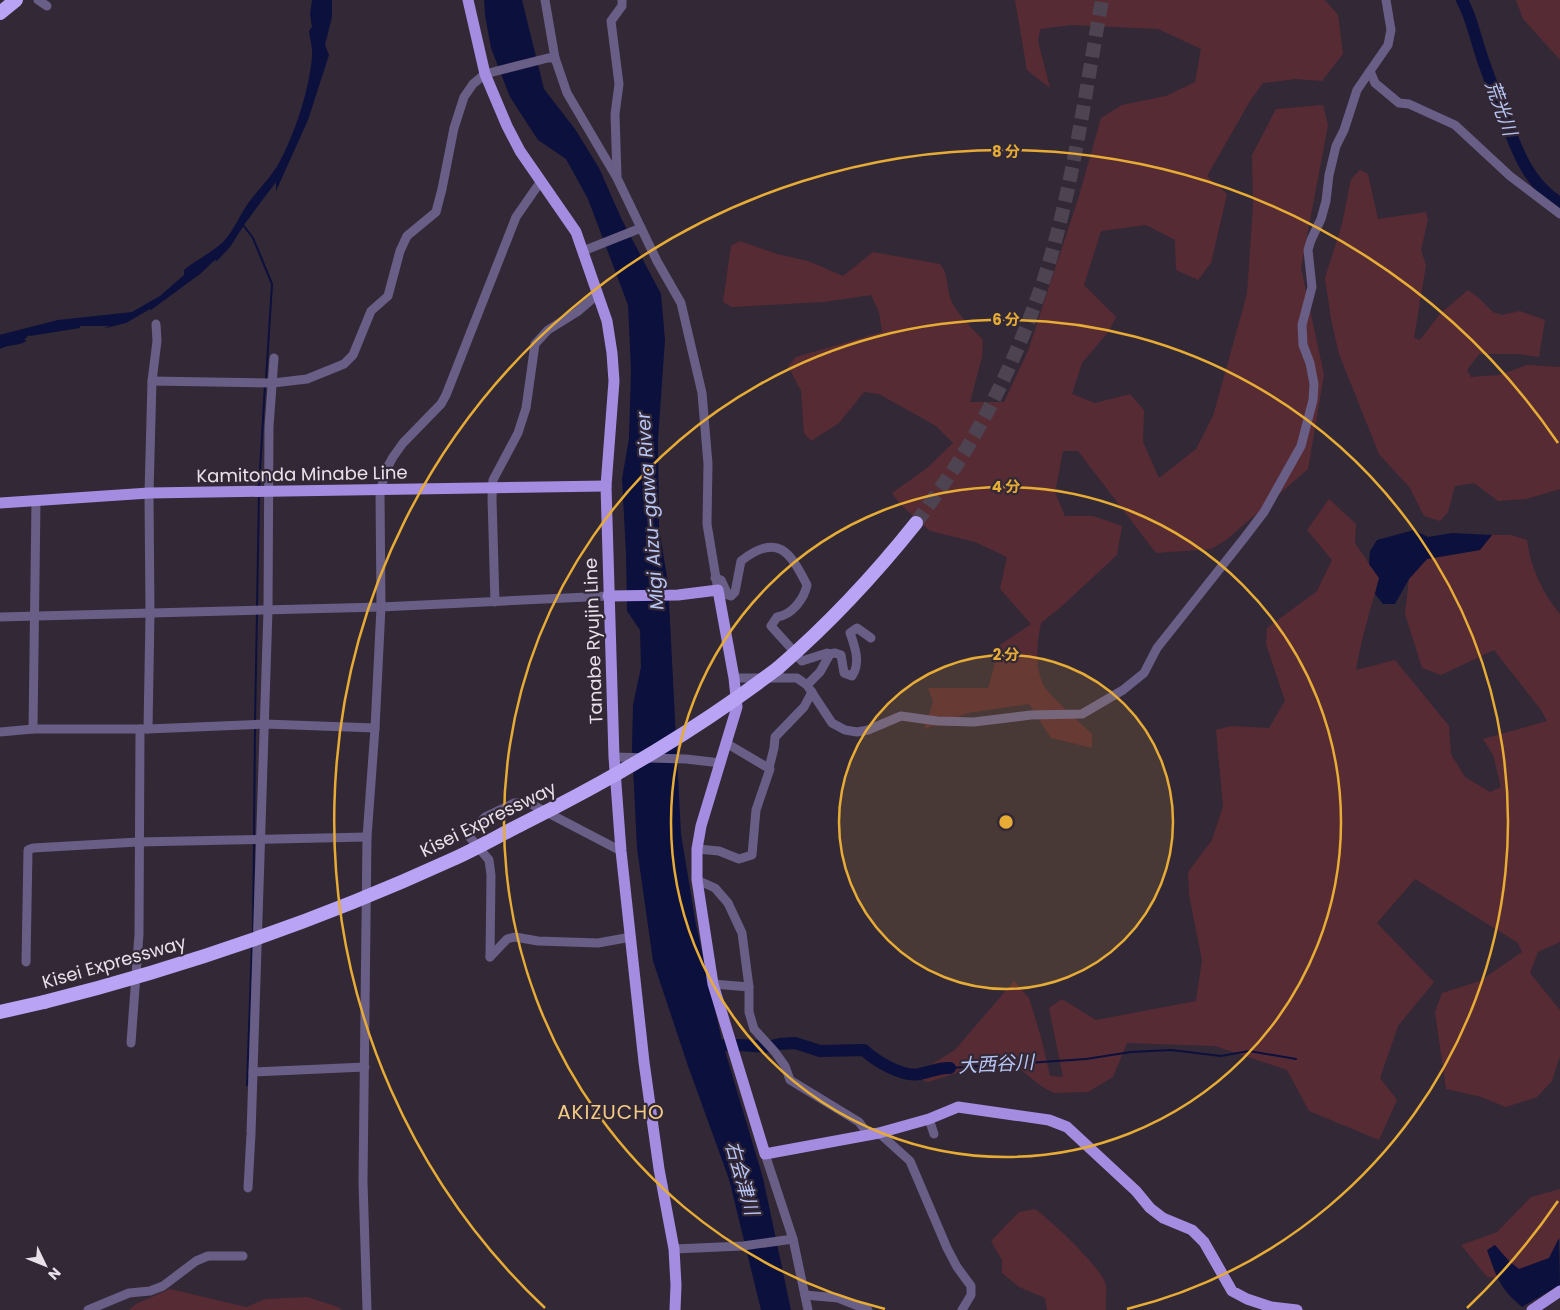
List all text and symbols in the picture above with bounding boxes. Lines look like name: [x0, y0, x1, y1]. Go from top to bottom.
water label: 荒光川: [1479, 77, 1524, 141]
text: 8 分: [992, 141, 1020, 162]
text: 6 分: [992, 309, 1020, 330]
water label: Migi Aizu-gawa River: [630, 410, 670, 611]
street label: Kamitonda Minabe Line: [196, 460, 408, 488]
text: 4 分: [992, 476, 1020, 497]
street label: Tanabe Ryujin Line: [578, 557, 608, 725]
text: 2 分: [993, 644, 1019, 665]
street label: Kisei Expressway: [416, 775, 560, 863]
centre of rings: [997, 813, 1015, 831]
street label: Kisei Expressway: [39, 929, 189, 995]
water label: 大西谷川: [957, 1048, 1037, 1079]
district label: AKIZUCHO: [557, 1098, 665, 1126]
water label: 右会津川: [719, 1138, 766, 1220]
north arrow: [20, 1240, 70, 1290]
text: N: [44, 1263, 65, 1285]

